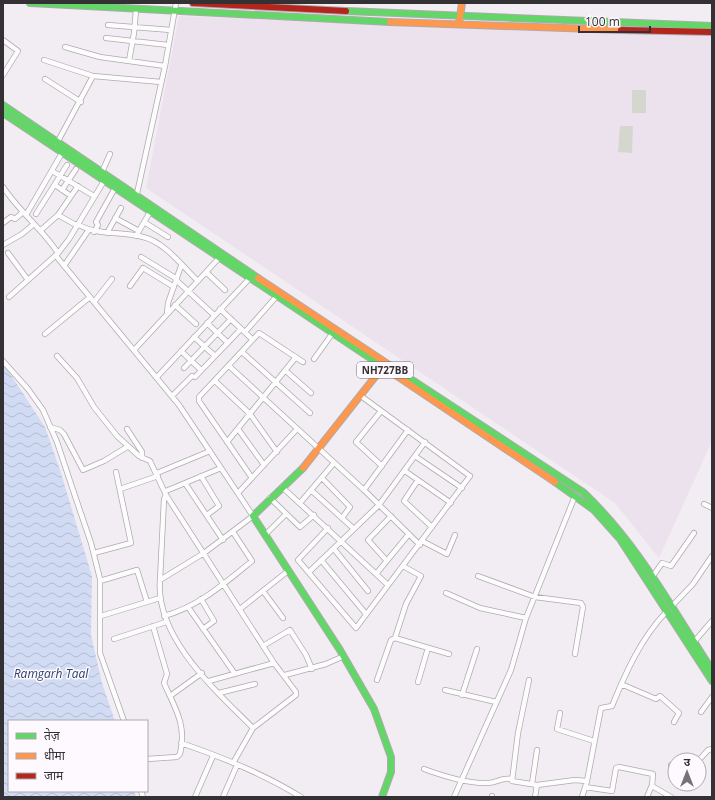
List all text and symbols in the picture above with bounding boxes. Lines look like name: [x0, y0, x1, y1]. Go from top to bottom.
scale bar: [579, 8, 650, 34]
text: 100 m: [585, 13, 620, 30]
road number: NH727BB: [357, 362, 413, 378]
water label: Ramgarh Taal: [14, 665, 89, 682]
legend: [8, 720, 148, 792]
text: तेज़: [44, 727, 61, 744]
text: धीमा: [44, 747, 66, 764]
north arrow: [667, 752, 707, 792]
text: उ: [684, 754, 691, 769]
text: जाम: [44, 767, 64, 784]

